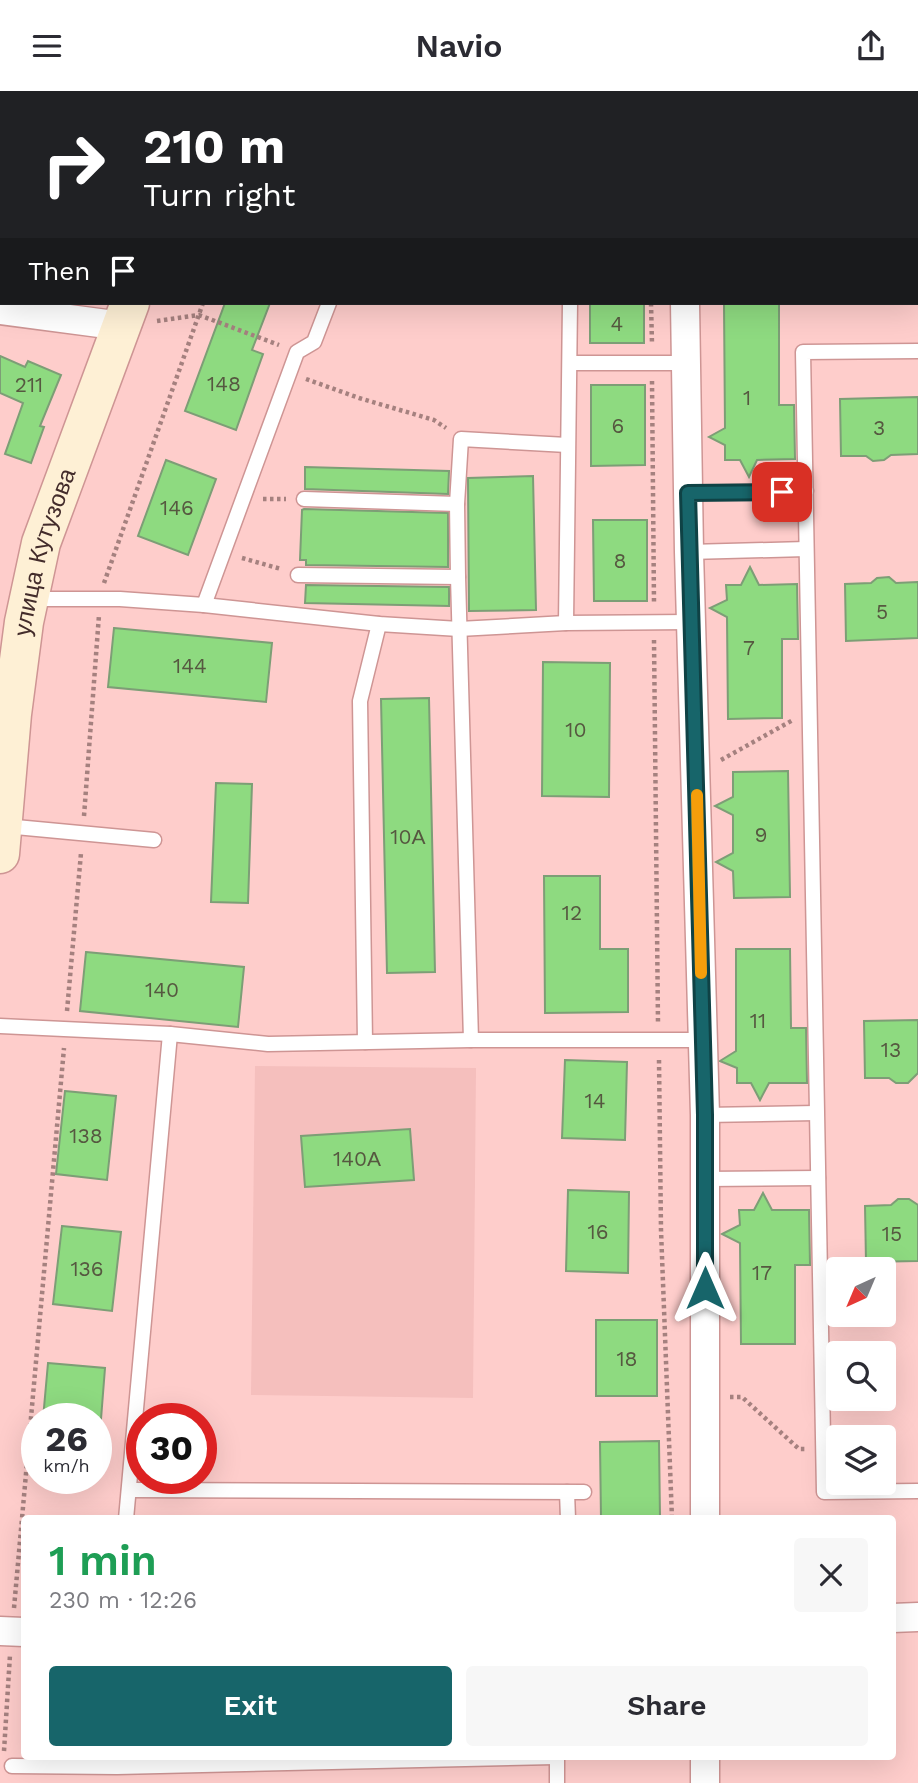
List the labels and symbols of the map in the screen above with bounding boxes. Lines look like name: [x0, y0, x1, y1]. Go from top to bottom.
house number: 4: [611, 311, 623, 336]
house number: 148: [207, 371, 241, 396]
house number: 211: [15, 372, 43, 397]
house number: 1: [743, 385, 751, 410]
house number: 6: [612, 413, 624, 438]
house number: 3: [873, 415, 885, 440]
pin: [752, 462, 812, 522]
street label: улица Кутузова: [8, 464, 82, 638]
house number: 146: [160, 495, 194, 520]
house number: 8: [614, 548, 626, 573]
house number: 5: [876, 599, 888, 624]
house number: 7: [743, 635, 755, 660]
house number: 144: [173, 653, 207, 678]
house number: 10: [565, 717, 587, 742]
house number: 9: [755, 822, 767, 847]
house number: 10А: [390, 824, 426, 849]
house number: 12: [562, 900, 582, 925]
house number: 140: [145, 977, 179, 1002]
house number: 11: [750, 1008, 766, 1033]
house number: 13: [881, 1037, 901, 1062]
house number: 14: [584, 1088, 606, 1113]
house number: 138: [69, 1123, 103, 1148]
house number: 140А: [333, 1146, 381, 1171]
house number: 16: [588, 1219, 608, 1244]
house number: 15: [882, 1221, 902, 1246]
position arrow: [668, 1251, 742, 1325]
house number: 136: [70, 1256, 104, 1281]
north arrow: [826, 1257, 896, 1327]
house number: 17: [752, 1260, 772, 1285]
house number: 18: [616, 1346, 638, 1371]
speed limit sign: 30: [126, 1403, 217, 1494]

